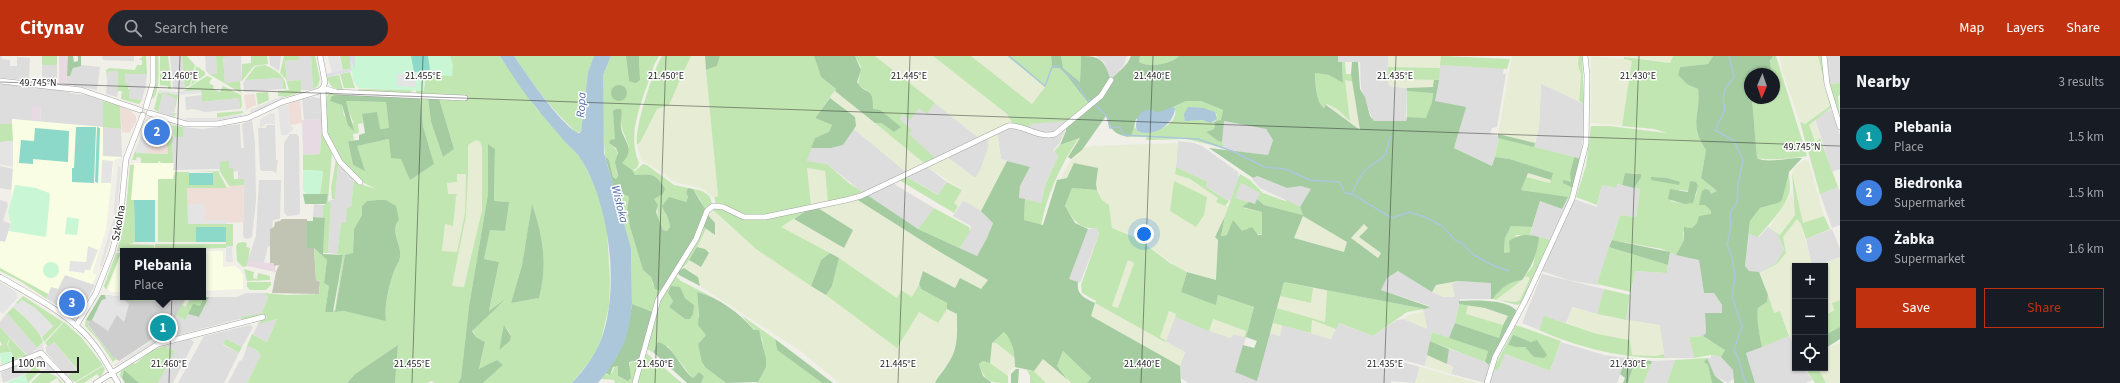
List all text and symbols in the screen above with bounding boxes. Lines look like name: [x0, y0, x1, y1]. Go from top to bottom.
search box: [108, 10, 388, 46]
text: Citynav: [20, 15, 84, 42]
icon: search: [122, 17, 144, 39]
text: Search here: [154, 18, 228, 39]
text: Map: [1959, 18, 1984, 38]
text: Layers: [2006, 18, 2044, 38]
text: Share: [2066, 18, 2100, 38]
north arrow: [1744, 68, 1780, 104]
text: 21.460°E: [162, 69, 198, 83]
text: 21.455°E: [405, 69, 441, 83]
text: 21.450°E: [648, 69, 684, 83]
text: 21.445°E: [891, 69, 927, 83]
text: 21.440°E: [1134, 69, 1170, 83]
text: 21.435°E: [1377, 69, 1413, 83]
text: 21.430°E: [1620, 69, 1656, 83]
text: Nearby: [1856, 70, 1910, 94]
text: 3 results: [2059, 73, 2104, 91]
text: 49.745°N: [19, 76, 57, 90]
water label: Ropa: [572, 91, 591, 118]
pin: 2: [144, 117, 170, 147]
text: Plebania: [1894, 117, 1952, 138]
text: 1: [1866, 128, 1872, 146]
text: 1.5 km: [2068, 128, 2104, 146]
text: Place: [1894, 138, 1923, 156]
text: 49.745°N: [1783, 140, 1821, 154]
text: Biedronka: [1894, 173, 1962, 194]
water label: Wisłoka: [607, 183, 633, 225]
text: 2: [1866, 184, 1872, 202]
text: 1.5 km: [2068, 184, 2104, 202]
text: Supermarket: [1894, 194, 1965, 212]
street label: Szkolna: [108, 204, 129, 242]
your location: [1134, 224, 1154, 244]
text: Żabka: [1894, 229, 1934, 250]
text: 3: [1866, 240, 1872, 258]
text: 1.6 km: [2068, 240, 2104, 258]
popup: [120, 248, 206, 300]
text: Supermarket: [1894, 250, 1965, 268]
text: Plebania: [134, 255, 192, 276]
map controls: [1792, 263, 1828, 371]
button: +: [1792, 263, 1828, 299]
text: Place: [134, 276, 163, 294]
pin: 3: [59, 288, 85, 318]
button: Save: [1856, 288, 1976, 328]
button: Share: [1984, 288, 2104, 328]
button: −: [1792, 299, 1828, 335]
pin: 1: [150, 313, 176, 343]
button: locate: [1792, 335, 1828, 371]
scale bar: [12, 355, 79, 374]
text: 100 m: [18, 356, 46, 371]
text: 21.460°E: [151, 357, 187, 371]
text: 21.455°E: [394, 357, 430, 371]
text: 21.450°E: [637, 357, 673, 371]
text: 21.445°E: [880, 357, 916, 371]
text: 21.440°E: [1124, 357, 1160, 371]
text: 21.435°E: [1367, 357, 1403, 371]
text: 21.430°E: [1610, 357, 1646, 371]

